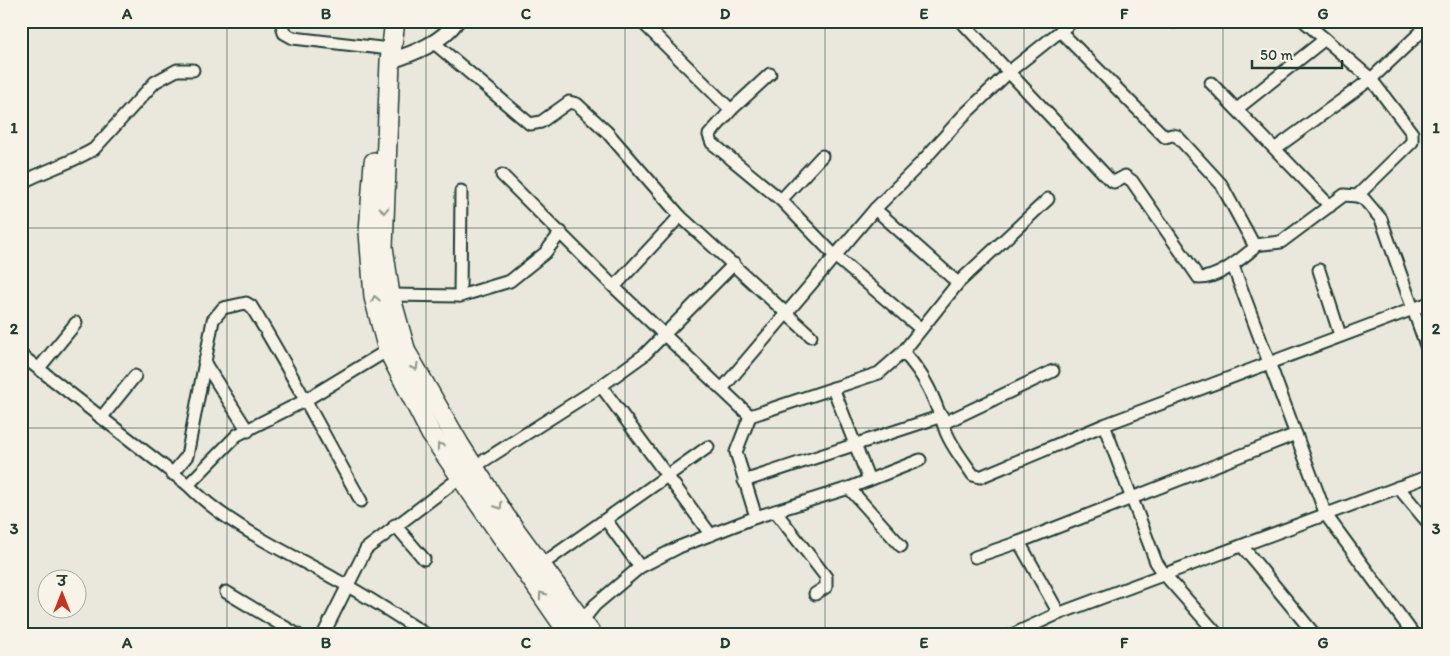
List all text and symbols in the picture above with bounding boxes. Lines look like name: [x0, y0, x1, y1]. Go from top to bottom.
text: A: [121, 4, 133, 23]
text: B: [321, 4, 332, 23]
text: C: [521, 4, 532, 23]
text: D: [720, 4, 731, 23]
text: E: [920, 4, 929, 23]
text: F: [1120, 4, 1129, 23]
text: G: [1317, 4, 1329, 23]
scale bar: [1252, 38, 1342, 70]
text: 50 m: [1260, 46, 1293, 64]
text: 1: [10, 118, 18, 137]
text: 1: [1432, 118, 1440, 137]
one-way arrow: [379, 206, 390, 214]
one-way arrow: [370, 295, 380, 303]
text: 2: [10, 319, 19, 338]
text: 2: [1432, 319, 1441, 338]
one-way arrow: [408, 362, 418, 371]
one-way arrow: [437, 443, 446, 452]
one-way arrow: [493, 500, 502, 509]
text: 3: [10, 519, 19, 538]
text: 3: [1432, 519, 1441, 538]
north arrow: [38, 568, 88, 618]
text: उ: [55, 573, 68, 590]
one-way arrow: [539, 591, 548, 600]
text: A: [121, 633, 133, 652]
text: B: [321, 633, 332, 652]
text: C: [521, 633, 532, 652]
text: D: [720, 633, 731, 652]
text: E: [920, 633, 929, 652]
text: F: [1120, 633, 1129, 652]
text: G: [1317, 633, 1329, 652]

